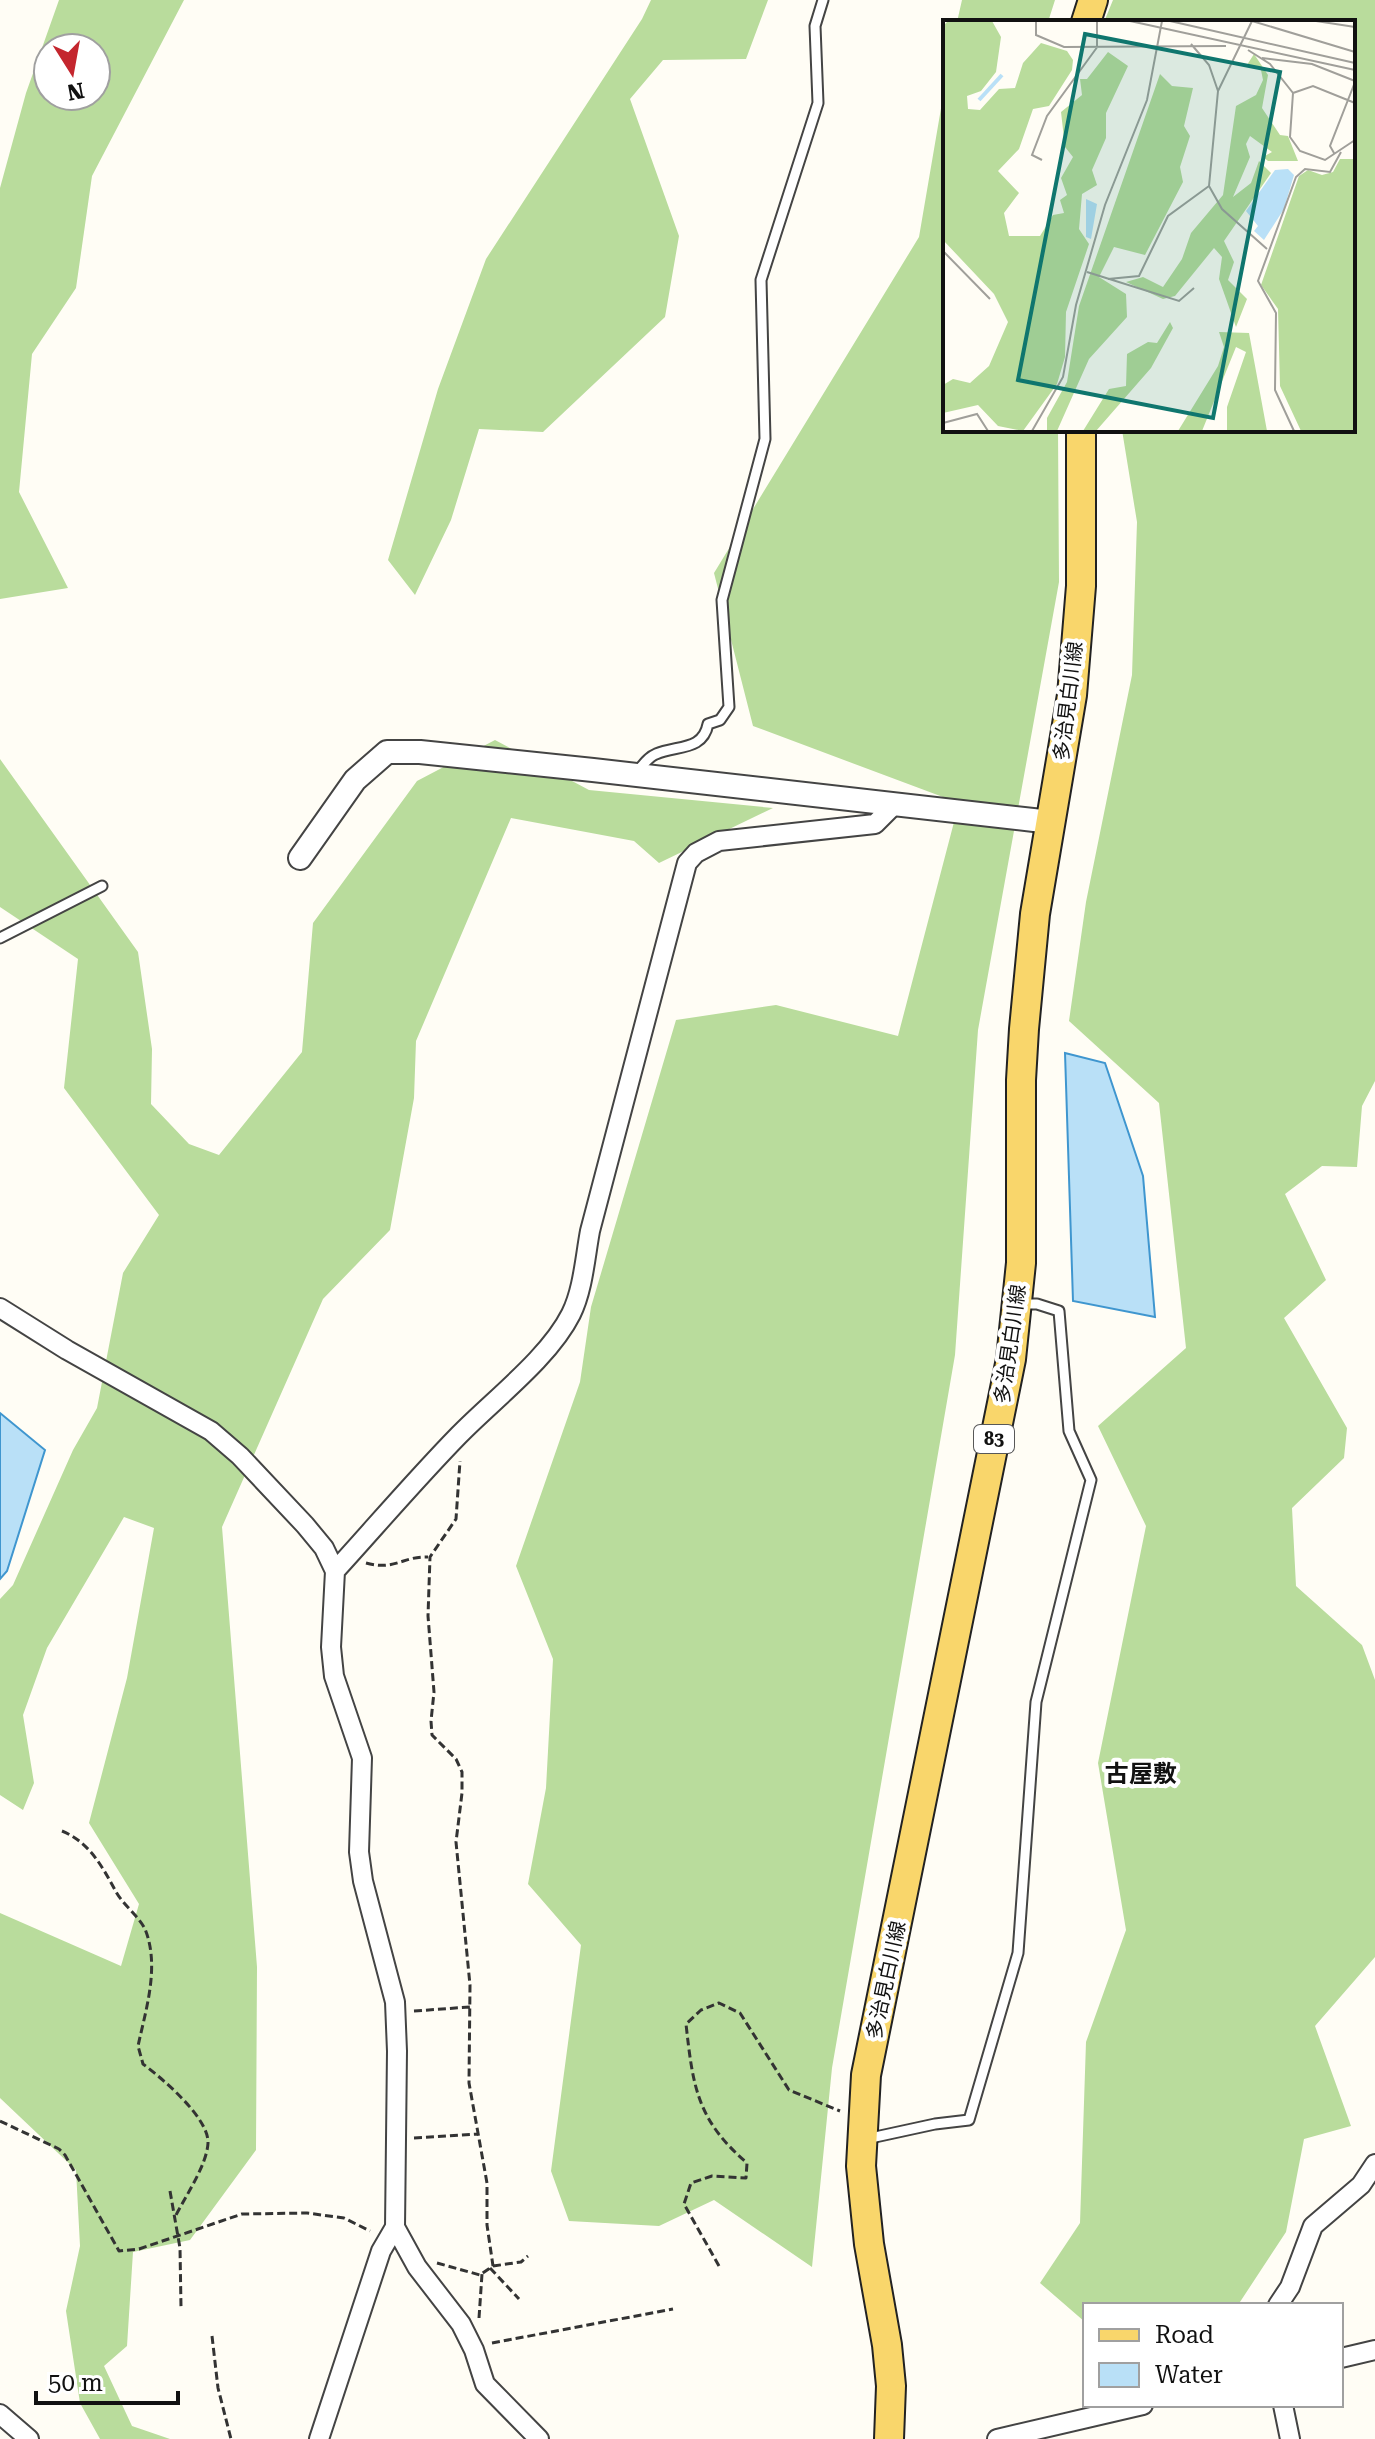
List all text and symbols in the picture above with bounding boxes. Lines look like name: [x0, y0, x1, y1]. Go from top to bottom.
inset map: [943, 20, 1355, 432]
north arrow: [32, 32, 112, 112]
text: N: [65, 77, 86, 105]
street label: 多治見白川線: [1049, 640, 1087, 762]
street label: 多治見白川線: [990, 1283, 1030, 1405]
road number: 83: [974, 1425, 1014, 1453]
district label: 古屋敷: [1105, 1760, 1177, 1788]
street label: 多治見白川線: [862, 1919, 910, 2041]
legend: [1083, 2303, 1343, 2407]
text: Road: [1155, 2321, 1214, 2349]
scale bar: [36, 2355, 178, 2405]
text: Water: [1155, 2361, 1223, 2389]
text: 50 m: [48, 2369, 103, 2397]

